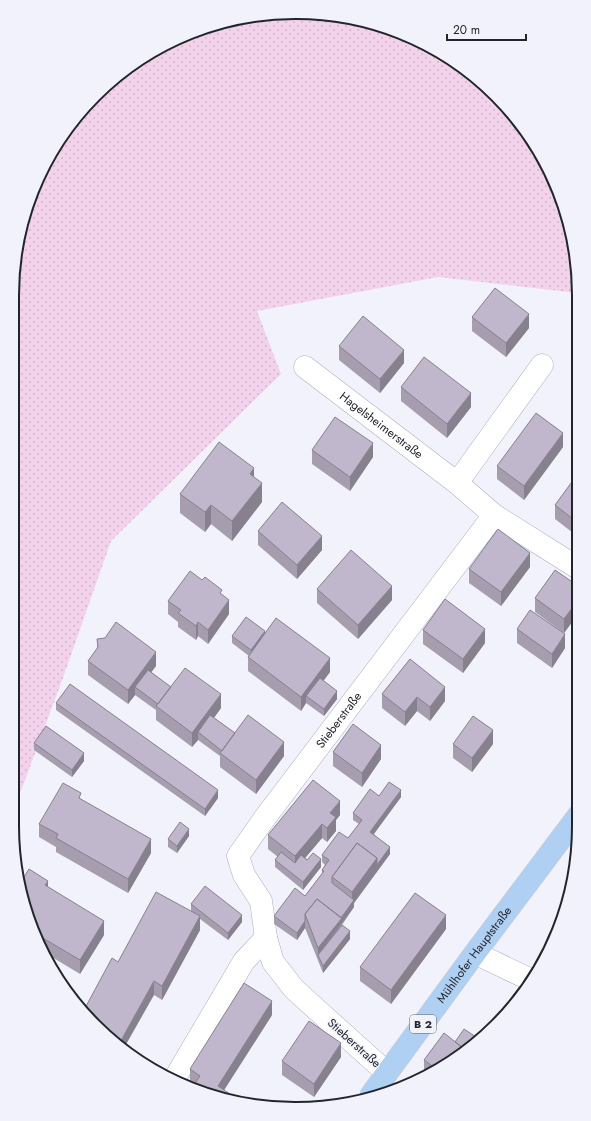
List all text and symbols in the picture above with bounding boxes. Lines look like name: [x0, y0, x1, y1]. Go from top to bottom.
scale bar: [447, 16, 526, 42]
text: 20 m: [453, 21, 480, 39]
street label: Hagelsheimerstraße: [336, 387, 427, 463]
street label: Stieberstraße: [312, 688, 366, 752]
street label: Mühlhofer Hauptstraße: [432, 903, 516, 1007]
street label: Stieberstraße: [323, 1014, 385, 1072]
road number: B 2: [410, 1015, 436, 1033]

